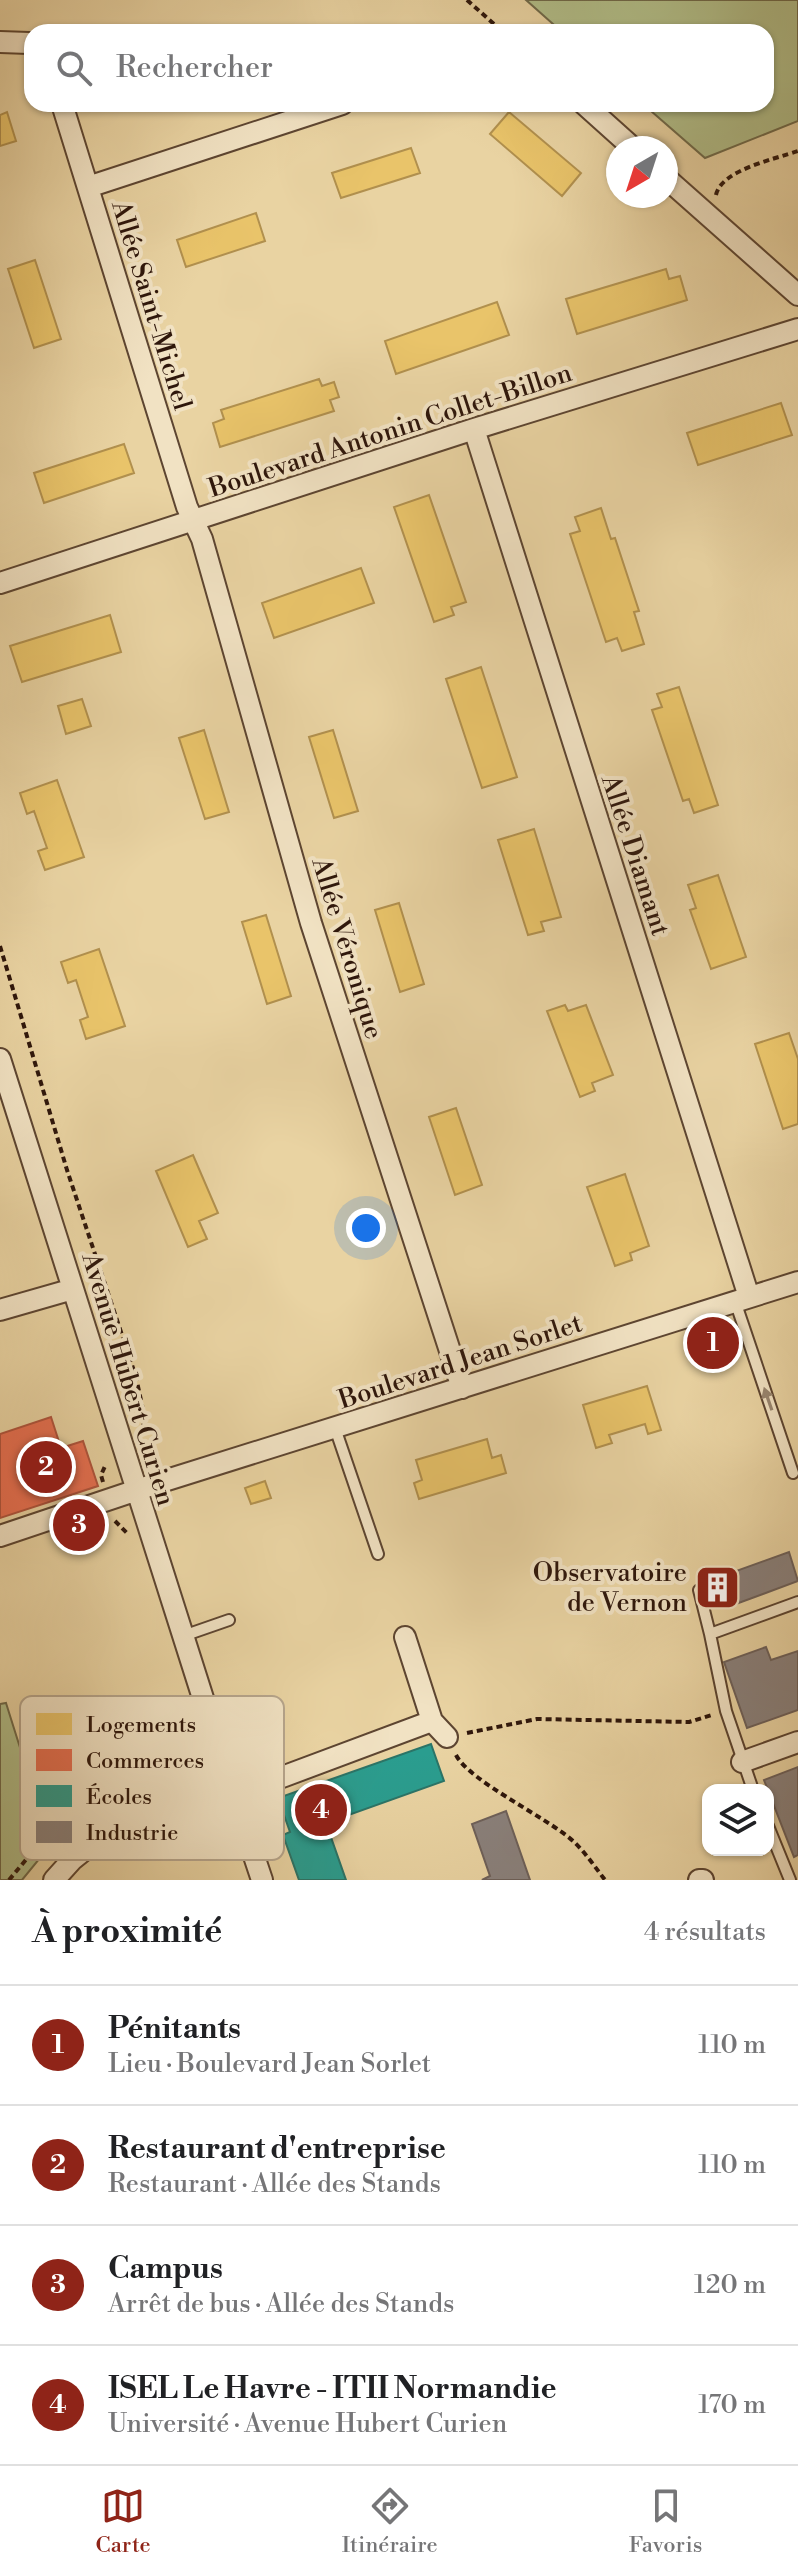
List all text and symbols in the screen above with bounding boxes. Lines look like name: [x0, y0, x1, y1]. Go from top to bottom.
search box: [24, 24, 774, 112]
icon: search: [52, 46, 96, 90]
text: Rechercher: [116, 49, 273, 87]
north arrow: [606, 136, 678, 208]
street label: Allée Saint-Michel: [104, 196, 198, 414]
street label: Boulevard Antonin Collet-Billon: [204, 357, 576, 505]
street label: Allée Diamant: [594, 770, 676, 940]
street label: Allée Véronique: [304, 853, 390, 1043]
your location: [346, 1208, 386, 1248]
street label: Avenue Hubert Curien: [74, 1248, 182, 1510]
street label: Boulevard Jean Sorlet: [334, 1307, 586, 1417]
pin: 1: [687, 1313, 739, 1373]
one-way arrow: [761, 1387, 773, 1411]
pin: 2: [20, 1437, 72, 1497]
pin: 3: [53, 1495, 105, 1555]
place label: Observatoire de Vernon: [533, 1557, 687, 1619]
building icon: Observatoire de Vernon: [694, 1563, 742, 1611]
legend: [20, 1696, 284, 1860]
text: Logements: [86, 1712, 196, 1739]
text: Commerces: [86, 1748, 204, 1775]
pin: 4: [295, 1780, 347, 1840]
text: Écoles: [86, 1783, 152, 1811]
map controls: [702, 1784, 774, 1856]
button: layers: [702, 1784, 774, 1856]
text: Industrie: [86, 1820, 178, 1847]
text: À proximité: [32, 1911, 222, 1953]
text: 4 résultats: [644, 1916, 766, 1948]
text: Pénitants: [108, 2010, 241, 2048]
text: 1: [52, 2029, 64, 2061]
text: 110 m: [698, 2029, 766, 2061]
text: Lieu · Boulevard Jean Sorlet: [108, 2048, 431, 2080]
text: Restaurant d'entreprise: [108, 2130, 446, 2168]
text: 2: [50, 2149, 66, 2181]
text: 110 m: [698, 2149, 766, 2181]
text: Restaurant · Allée des Stands: [108, 2168, 441, 2200]
text: Campus: [108, 2250, 223, 2288]
text: 3: [50, 2269, 66, 2301]
text: 120 m: [694, 2269, 766, 2301]
text: Arrêt de bus · Allée des Stands: [108, 2288, 454, 2320]
text: ISEL Le Havre - ITII Normandie: [108, 2370, 557, 2408]
text: 4: [49, 2389, 67, 2421]
text: 170 m: [698, 2389, 766, 2421]
text: Université · Avenue Hubert Curien: [108, 2408, 507, 2440]
tab: Carte: [96, 2484, 151, 2559]
tab: Itinéraire: [342, 2484, 438, 2559]
tab: Favoris: [629, 2484, 702, 2559]

